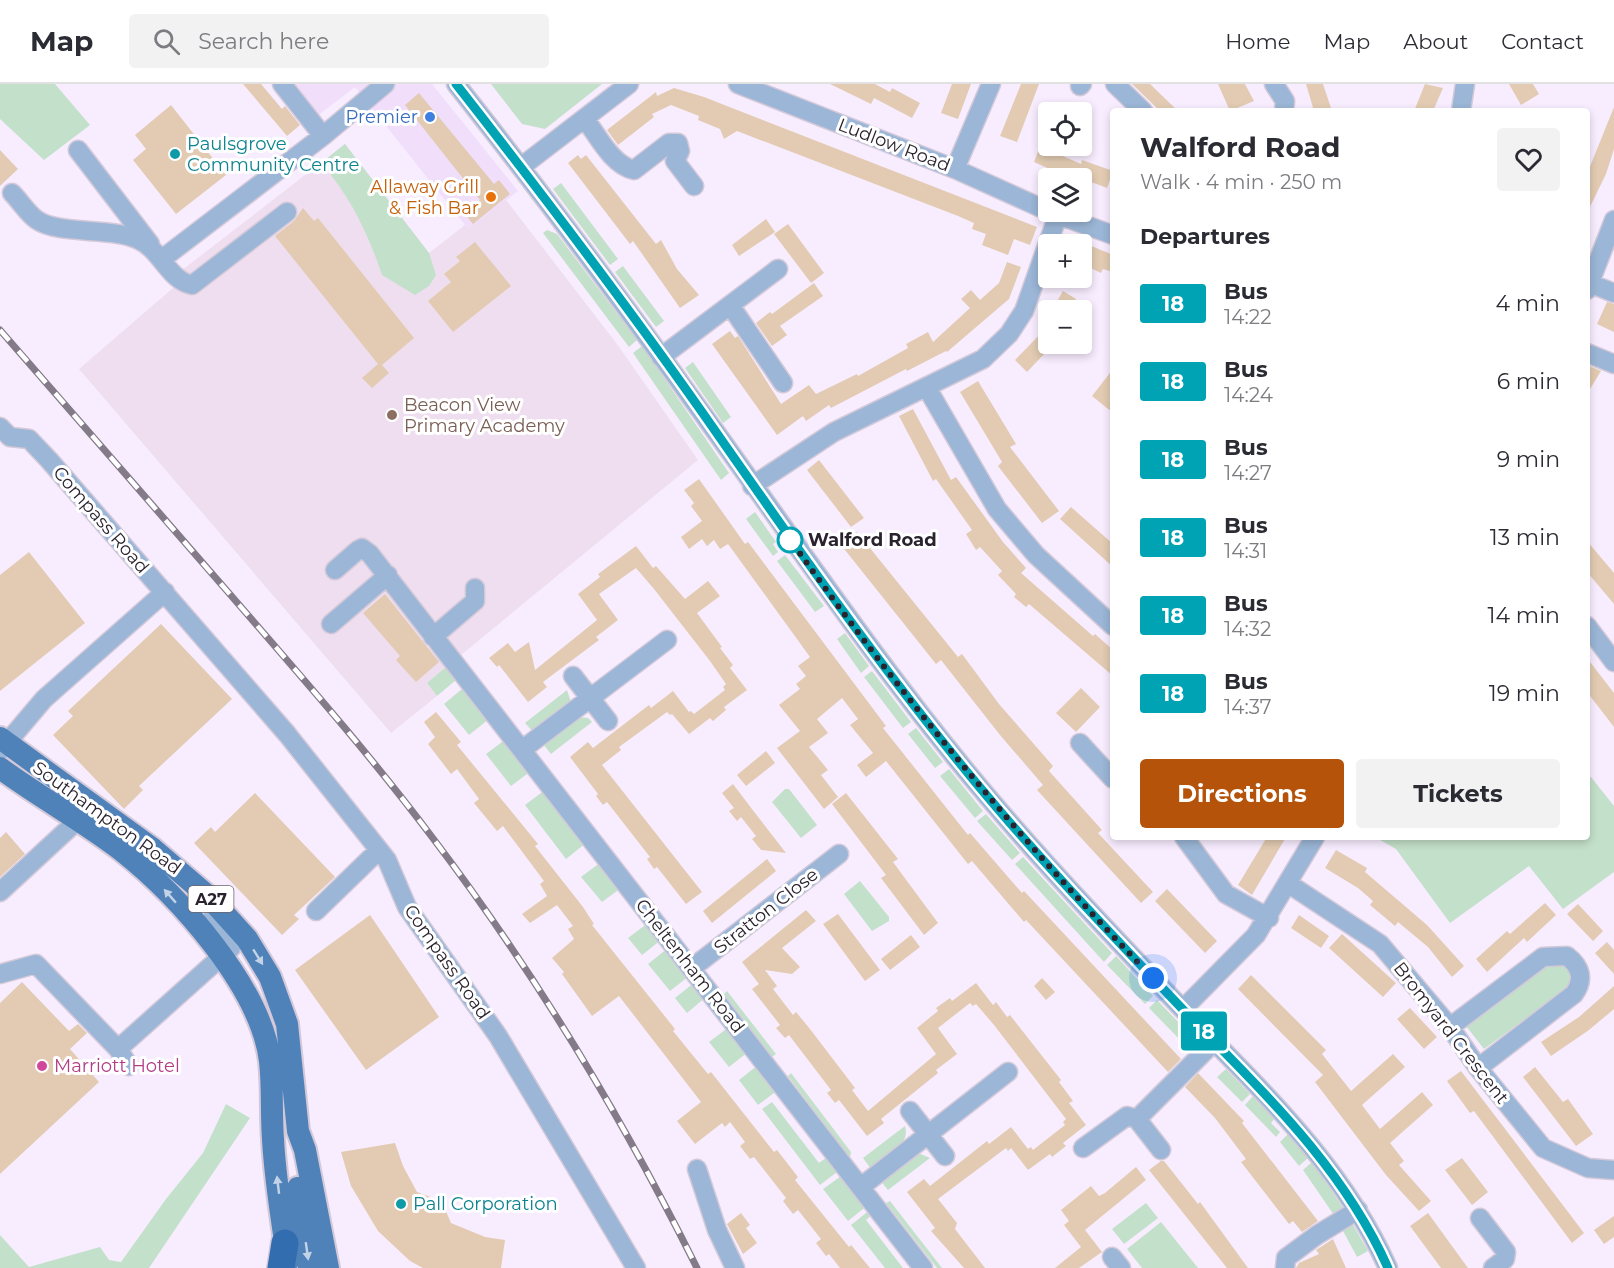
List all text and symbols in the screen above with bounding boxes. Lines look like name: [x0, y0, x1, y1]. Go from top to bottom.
search box: [129, 14, 549, 68]
text: Map: [30, 24, 93, 58]
icon: search: [150, 25, 183, 58]
text: Search here: [198, 28, 329, 55]
text: Home: [1225, 29, 1290, 54]
text: Map: [1323, 29, 1370, 54]
text: About: [1403, 29, 1468, 54]
text: Contact: [1501, 29, 1584, 54]
map controls: [1038, 102, 1092, 354]
button: locate: [1038, 102, 1092, 156]
place label: Premier: [346, 106, 418, 128]
marker: Premier: [423, 110, 437, 124]
street label: Ludlow Road: [835, 114, 953, 176]
button: heart: [1497, 128, 1560, 191]
text: Walford Road: [1140, 130, 1340, 164]
place label: Paulsgrove Community Centre: [187, 133, 360, 176]
marker: Paulsgrove Community Centre: [168, 147, 182, 161]
button: layers: [1038, 168, 1092, 222]
text: Walk · 4 min · 250 m: [1140, 170, 1342, 194]
place label: Allaway Grill & Fish Bar: [370, 176, 479, 219]
marker: Allaway Grill & Fish Bar: [484, 190, 498, 204]
text: Departures: [1140, 223, 1270, 250]
button: +: [1038, 234, 1092, 288]
text: Bus: [1224, 278, 1268, 305]
text: 4 min: [1496, 290, 1560, 317]
text: 18: [1162, 291, 1184, 316]
button: −: [1038, 300, 1092, 354]
text: 14:22: [1224, 305, 1272, 329]
text: Bus: [1224, 356, 1268, 383]
text: 6 min: [1497, 368, 1560, 395]
text: 18: [1162, 369, 1184, 394]
text: 14:24: [1224, 383, 1273, 407]
place label: Beacon View Primary Academy: [404, 394, 565, 437]
marker: Beacon View Primary Academy: [385, 408, 399, 422]
text: Bus: [1224, 434, 1268, 461]
text: 9 min: [1497, 446, 1560, 473]
text: 18: [1162, 447, 1184, 472]
text: 14:27: [1224, 461, 1272, 485]
street label: Compass Road: [48, 462, 154, 578]
text: Bus: [1224, 512, 1268, 539]
text: 13 min: [1490, 524, 1560, 551]
text: 18: [1162, 525, 1184, 550]
marker: Walford Road: [777, 527, 803, 553]
place label: Walford Road: [808, 529, 937, 551]
text: 14:31: [1224, 539, 1267, 563]
text: Bus: [1224, 590, 1268, 617]
text: 14 min: [1488, 602, 1560, 629]
text: 18: [1162, 603, 1184, 628]
text: 14:32: [1224, 617, 1271, 641]
text: Bus: [1224, 668, 1268, 695]
text: 19 min: [1489, 680, 1560, 707]
text: 18: [1162, 681, 1184, 706]
text: 14:37: [1224, 695, 1272, 719]
street label: Southampton Road: [29, 757, 185, 879]
button: Directions: [1140, 759, 1344, 828]
button: Tickets: [1356, 759, 1560, 828]
street label: Stratton Close: [709, 863, 823, 959]
road number: A27: [188, 886, 234, 912]
one-way arrow: [164, 889, 177, 904]
street label: Cheltenham Road: [631, 895, 749, 1037]
street label: Compass Road: [399, 900, 495, 1024]
one-way arrow: [252, 949, 263, 965]
street label: Bromyard Crescent: [1389, 958, 1513, 1108]
your location: [1138, 963, 1168, 993]
line badge: 18: [1177, 1012, 1231, 1050]
text: 18: [1193, 1019, 1215, 1044]
place label: Marriott Hotel: [54, 1055, 180, 1077]
marker: Marriott Hotel: [35, 1059, 49, 1073]
one-way arrow: [274, 1176, 283, 1195]
place label: Pall Corporation: [413, 1193, 558, 1215]
marker: Pall Corporation: [394, 1197, 408, 1211]
one-way arrow: [302, 1241, 311, 1260]

